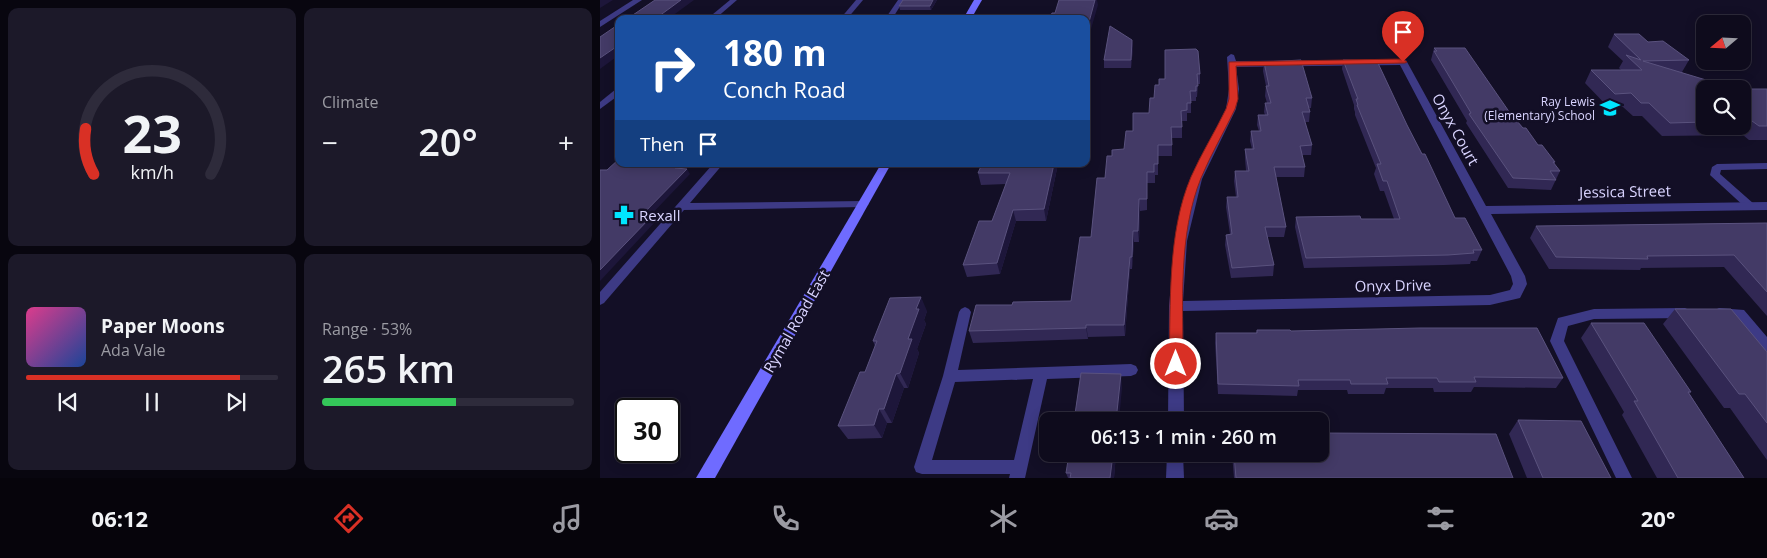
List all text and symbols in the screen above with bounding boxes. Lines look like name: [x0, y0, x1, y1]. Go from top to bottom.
pin: [1382, 11, 1424, 62]
north arrow: [1696, 15, 1751, 70]
map controls: [1696, 15, 1751, 135]
icon: arrive: [1389, 18, 1417, 46]
text: 180 m: [723, 29, 827, 76]
icon: right: [640, 35, 705, 100]
text: Conch Road: [723, 74, 846, 104]
button: search: [1696, 80, 1751, 135]
street label: Onyx Court: [1428, 89, 1484, 169]
text: Climate: [322, 91, 379, 113]
place label: Ray Lewis (Elementary) School: [1484, 93, 1595, 124]
text: 23: [122, 97, 182, 168]
school or university icon: Ray Lewis (Elementary) School: [1599, 97, 1621, 119]
text: 20°: [418, 115, 478, 167]
text: −: [322, 123, 338, 161]
text: +: [558, 123, 574, 161]
icon: arrive: [694, 130, 722, 158]
text: Then: [640, 131, 684, 157]
text: km/h: [130, 160, 174, 184]
street label: Jessica Street: [1577, 180, 1671, 202]
pharmacy icon: Rexall: [613, 204, 635, 226]
place label: Rexall: [639, 205, 680, 225]
street label: Rymal Road East: [758, 266, 834, 376]
street label: Onyx Drive: [1354, 274, 1432, 296]
text: Paper Moons: [101, 313, 225, 339]
text: Range · 53%: [322, 318, 412, 340]
position arrow: [1149, 337, 1201, 389]
text: Ada Vale: [101, 339, 165, 361]
text: 265 km: [322, 342, 455, 394]
icon: previous: [54, 388, 82, 416]
icon: pause: [138, 388, 166, 416]
icon: next: [222, 388, 250, 416]
speed limit sign: 30: [615, 398, 680, 463]
text: 06:13 · 1 min · 260 m: [1091, 424, 1277, 450]
icon: directions: [331, 501, 366, 536]
icon: music: [550, 501, 585, 536]
icon: phone: [768, 501, 803, 536]
icon: climate: [986, 501, 1021, 536]
icon: car: [1204, 501, 1239, 536]
icon: filters: [1423, 501, 1458, 536]
text: 06:12: [92, 503, 148, 533]
text: 20°: [1641, 503, 1675, 533]

